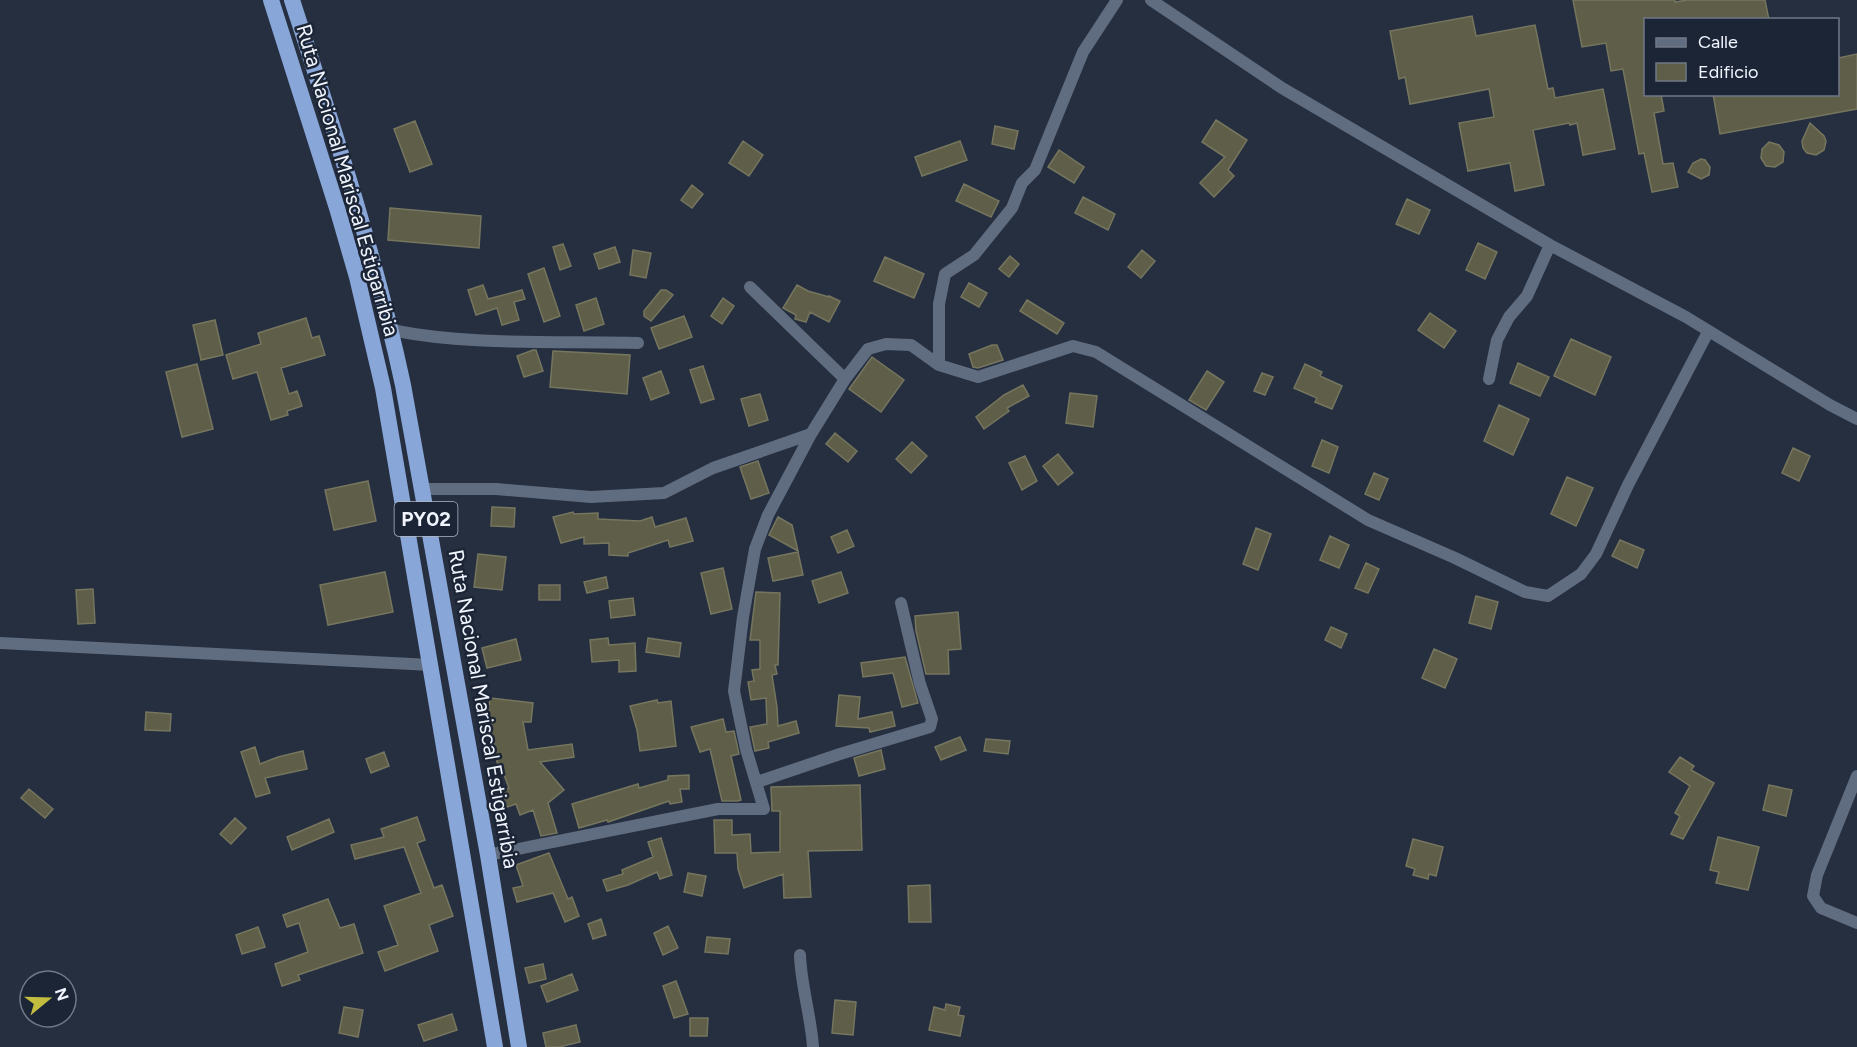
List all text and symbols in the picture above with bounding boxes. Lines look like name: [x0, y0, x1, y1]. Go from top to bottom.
legend: [1644, 18, 1839, 96]
street label: Ruta Nacional Mariscal Estigarribia: [291, 21, 405, 339]
text: Calle: [1698, 31, 1738, 53]
text: Edificio: [1698, 61, 1759, 83]
road number: PY02: [394, 502, 458, 536]
street label: Ruta Nacional Mariscal Estigarribia: [444, 548, 524, 870]
north arrow: [18, 969, 78, 1029]
text: N: [51, 985, 73, 1003]

